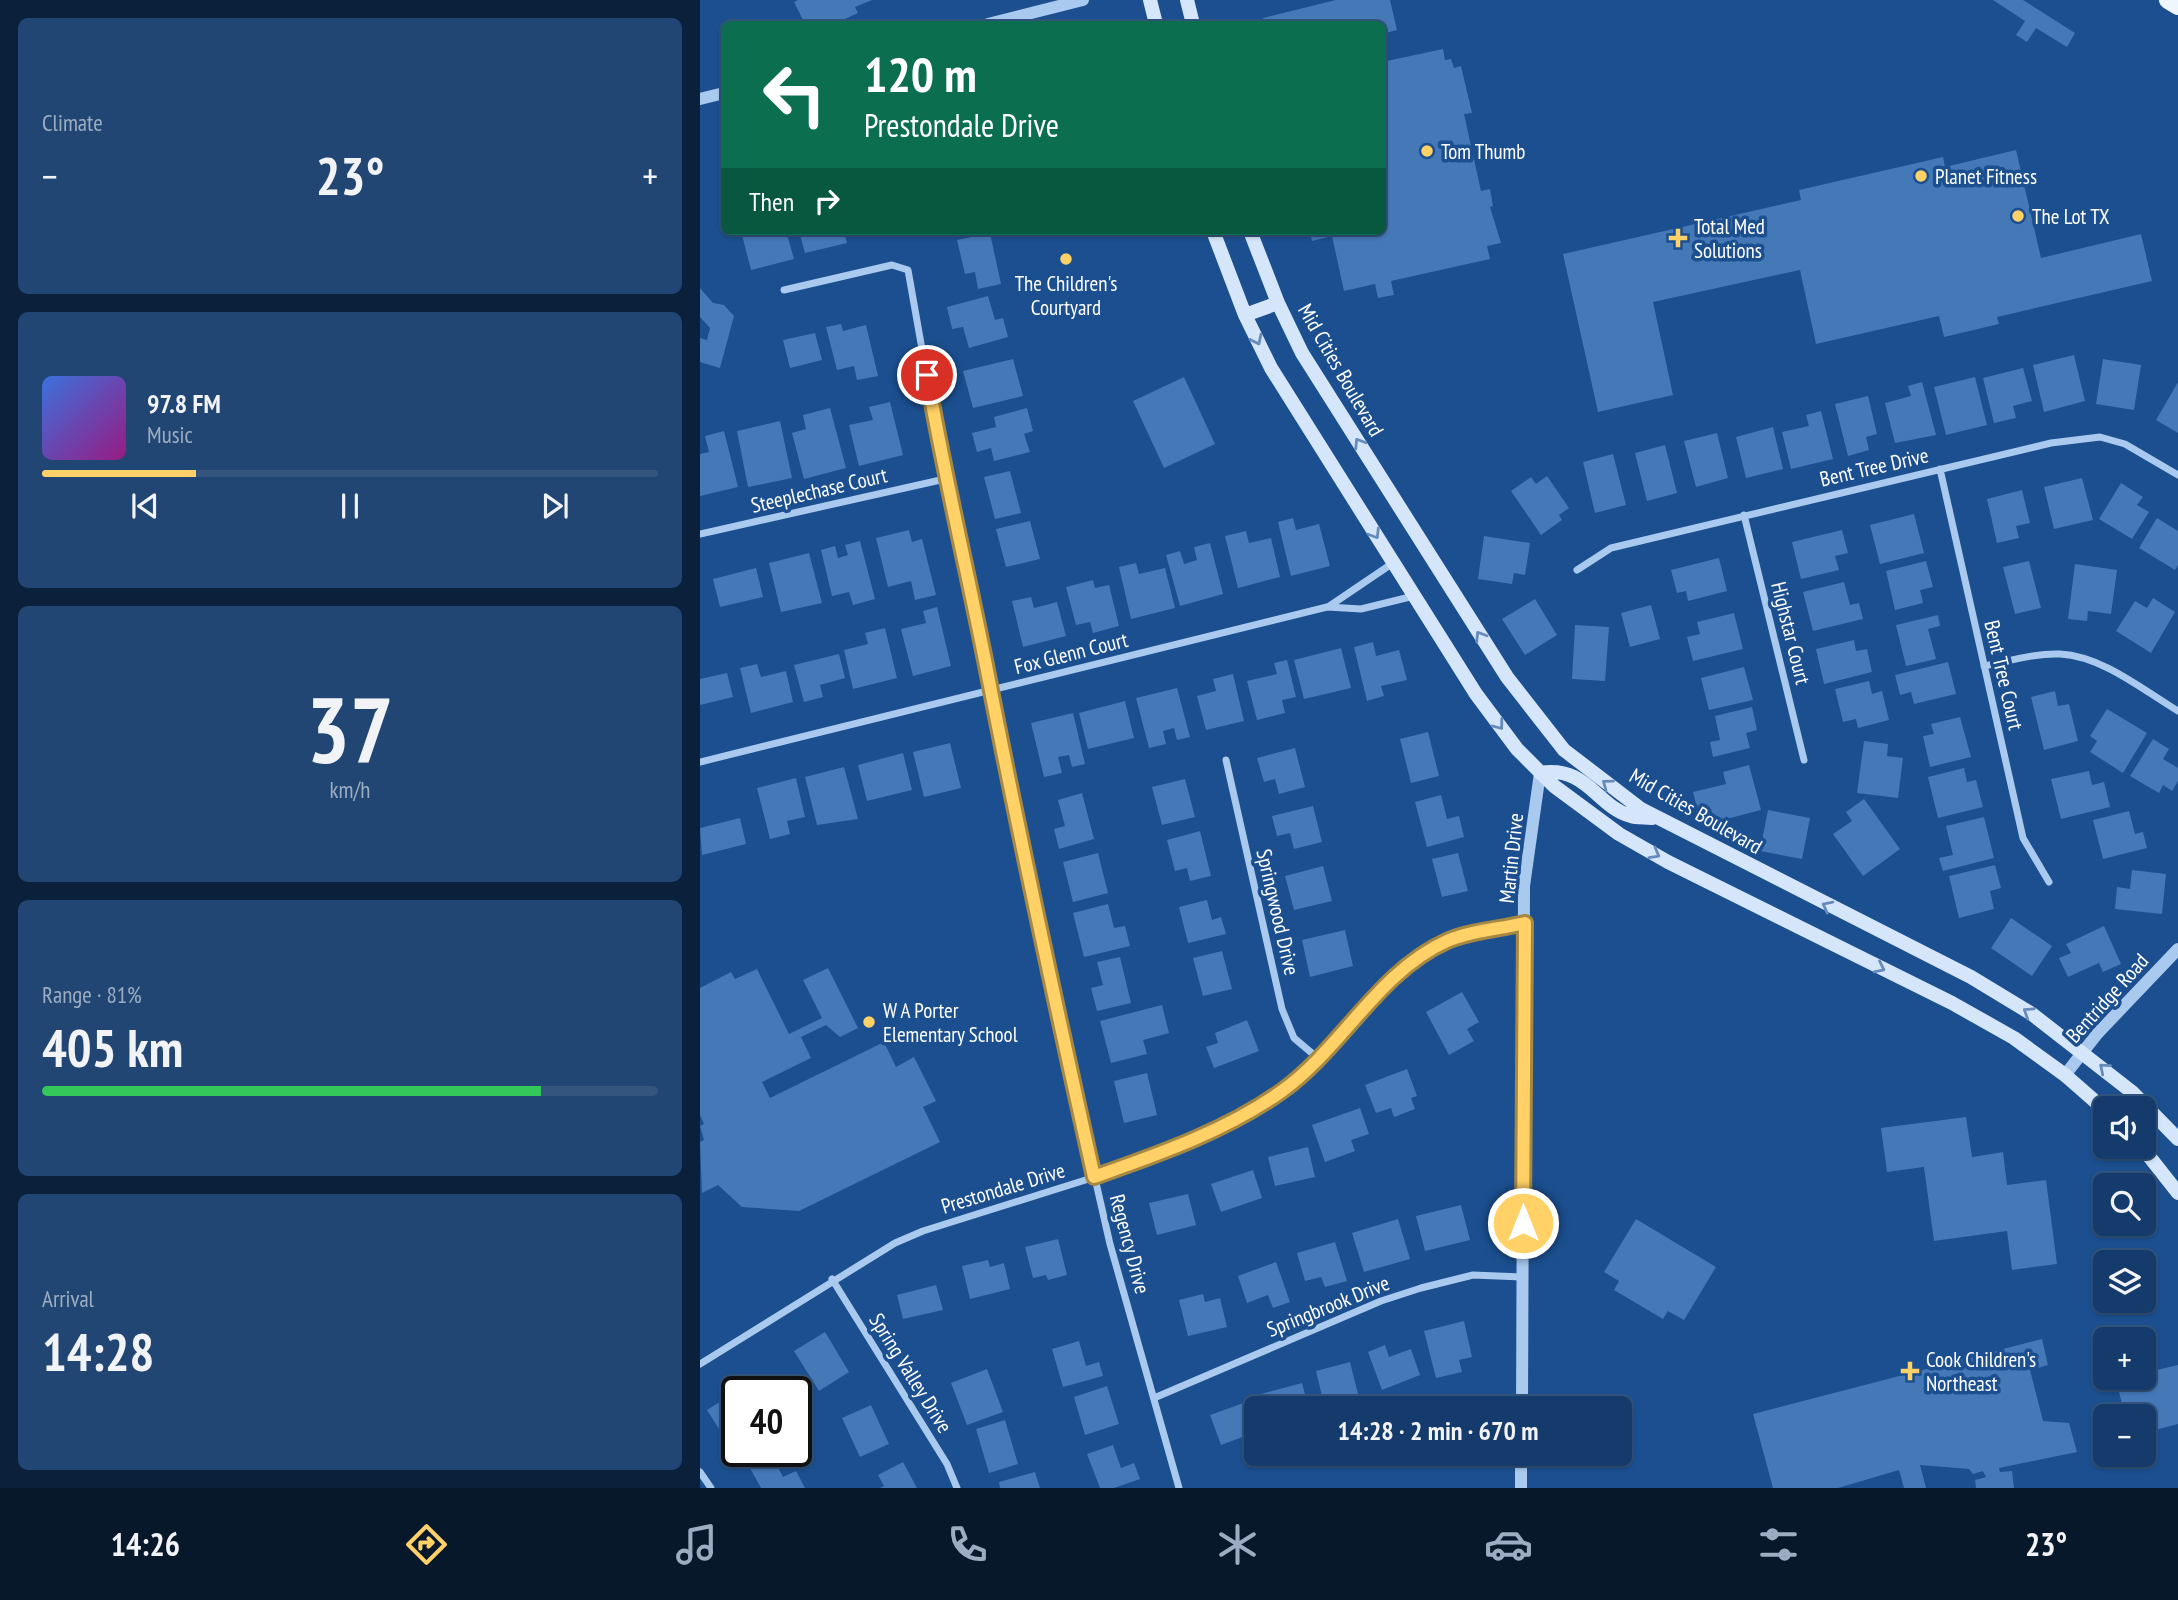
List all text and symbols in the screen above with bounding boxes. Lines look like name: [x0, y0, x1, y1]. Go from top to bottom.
text: 120 m: [864, 42, 977, 106]
icon: left: [749, 49, 840, 140]
text: Prestondale Drive: [864, 104, 1059, 146]
text: Climate: [42, 108, 103, 137]
place label: Tom Thumb: [1441, 138, 1525, 165]
text: 23°: [316, 142, 384, 209]
marker: Tom Thumb: [1419, 143, 1435, 159]
text: −: [42, 151, 58, 200]
text: +: [642, 151, 658, 200]
place label: Planet Fitness: [1935, 163, 2037, 190]
marker: Planet Fitness: [1913, 168, 1929, 184]
icon: right: [808, 182, 846, 220]
text: Then: [749, 185, 794, 218]
place label: The Lot TX: [2032, 203, 2110, 230]
marker: The Lot TX: [2010, 208, 2026, 224]
place label: Total Med Solutions: [1694, 213, 1765, 264]
marker: Total Med Solutions: [1668, 228, 1688, 248]
marker: The Children's Courtyard: [1058, 251, 1074, 267]
place label: The Children's Courtyard: [1015, 270, 1117, 321]
street label: Mid Cities Boulevard: [1292, 299, 1390, 441]
one-way arrow: [1248, 333, 1262, 345]
pin: [897, 345, 957, 405]
icon: arrive: [908, 356, 946, 394]
text: 97.8 FM: [147, 387, 221, 420]
text: Music: [147, 420, 193, 449]
one-way arrow: [1354, 438, 1367, 451]
street label: Bent Tree Drive: [1817, 441, 1931, 493]
street label: Steeplechase Court: [748, 461, 890, 519]
icon: previous: [126, 487, 164, 525]
icon: pause: [331, 487, 369, 525]
icon: next: [536, 487, 574, 525]
one-way arrow: [1366, 526, 1379, 539]
street label: Highstar Court: [1765, 579, 1817, 687]
street label: Bent Tree Court: [1978, 618, 2030, 733]
street label: Fox Glenn Court: [1011, 626, 1131, 680]
one-way arrow: [1476, 630, 1489, 643]
text: 37: [307, 670, 394, 788]
one-way arrow: [1491, 717, 1503, 729]
street label: Mid Cities Boulevard: [1625, 762, 1767, 860]
text: km/h: [330, 775, 370, 804]
one-way arrow: [1602, 780, 1615, 793]
street label: Martin Drive: [1493, 812, 1529, 904]
street label: Springwood Drive: [1250, 846, 1306, 978]
one-way arrow: [1648, 846, 1661, 860]
one-way arrow: [1822, 901, 1834, 915]
street label: Bentridge Road: [2060, 948, 2154, 1048]
one-way arrow: [1873, 960, 1885, 974]
text: Range · 81%: [42, 980, 142, 1009]
place label: W A Porter Elementary School: [883, 997, 1018, 1048]
one-way arrow: [2023, 1008, 2036, 1021]
text: 405 km: [42, 1014, 183, 1081]
marker: W A Porter Elementary School: [861, 1014, 877, 1030]
one-way arrow: [2099, 1064, 2112, 1076]
map controls: [2093, 1096, 2156, 1467]
button: sound: [2093, 1096, 2156, 1159]
street label: Prestondale Drive: [938, 1156, 1068, 1220]
button: search: [2093, 1173, 2156, 1236]
position arrow: [1486, 1186, 1560, 1260]
street label: Regency Drive: [1104, 1191, 1156, 1297]
button: layers: [2093, 1250, 2156, 1313]
street label: Springbrook Drive: [1263, 1269, 1393, 1343]
text: Arrival: [42, 1284, 94, 1313]
street label: Spring Valley Drive: [864, 1308, 958, 1438]
text: 14:28: [42, 1318, 154, 1385]
button: +: [2093, 1327, 2156, 1390]
place label: Cook Children's Northeast: [1926, 1346, 2036, 1397]
marker: Cook Children's Northeast: [1900, 1361, 1920, 1381]
speed limit sign: 40: [721, 1376, 812, 1467]
button: −: [2093, 1404, 2156, 1467]
text: 14:28 · 2 min · 670 m: [1338, 1414, 1538, 1447]
icon: directions: [402, 1520, 451, 1569]
icon: music: [672, 1520, 721, 1569]
icon: phone: [943, 1520, 992, 1569]
icon: climate: [1213, 1520, 1262, 1569]
icon: car: [1484, 1520, 1533, 1569]
icon: filters: [1754, 1520, 1803, 1569]
text: 14:26: [111, 1523, 180, 1565]
text: 23°: [2025, 1523, 2067, 1565]

